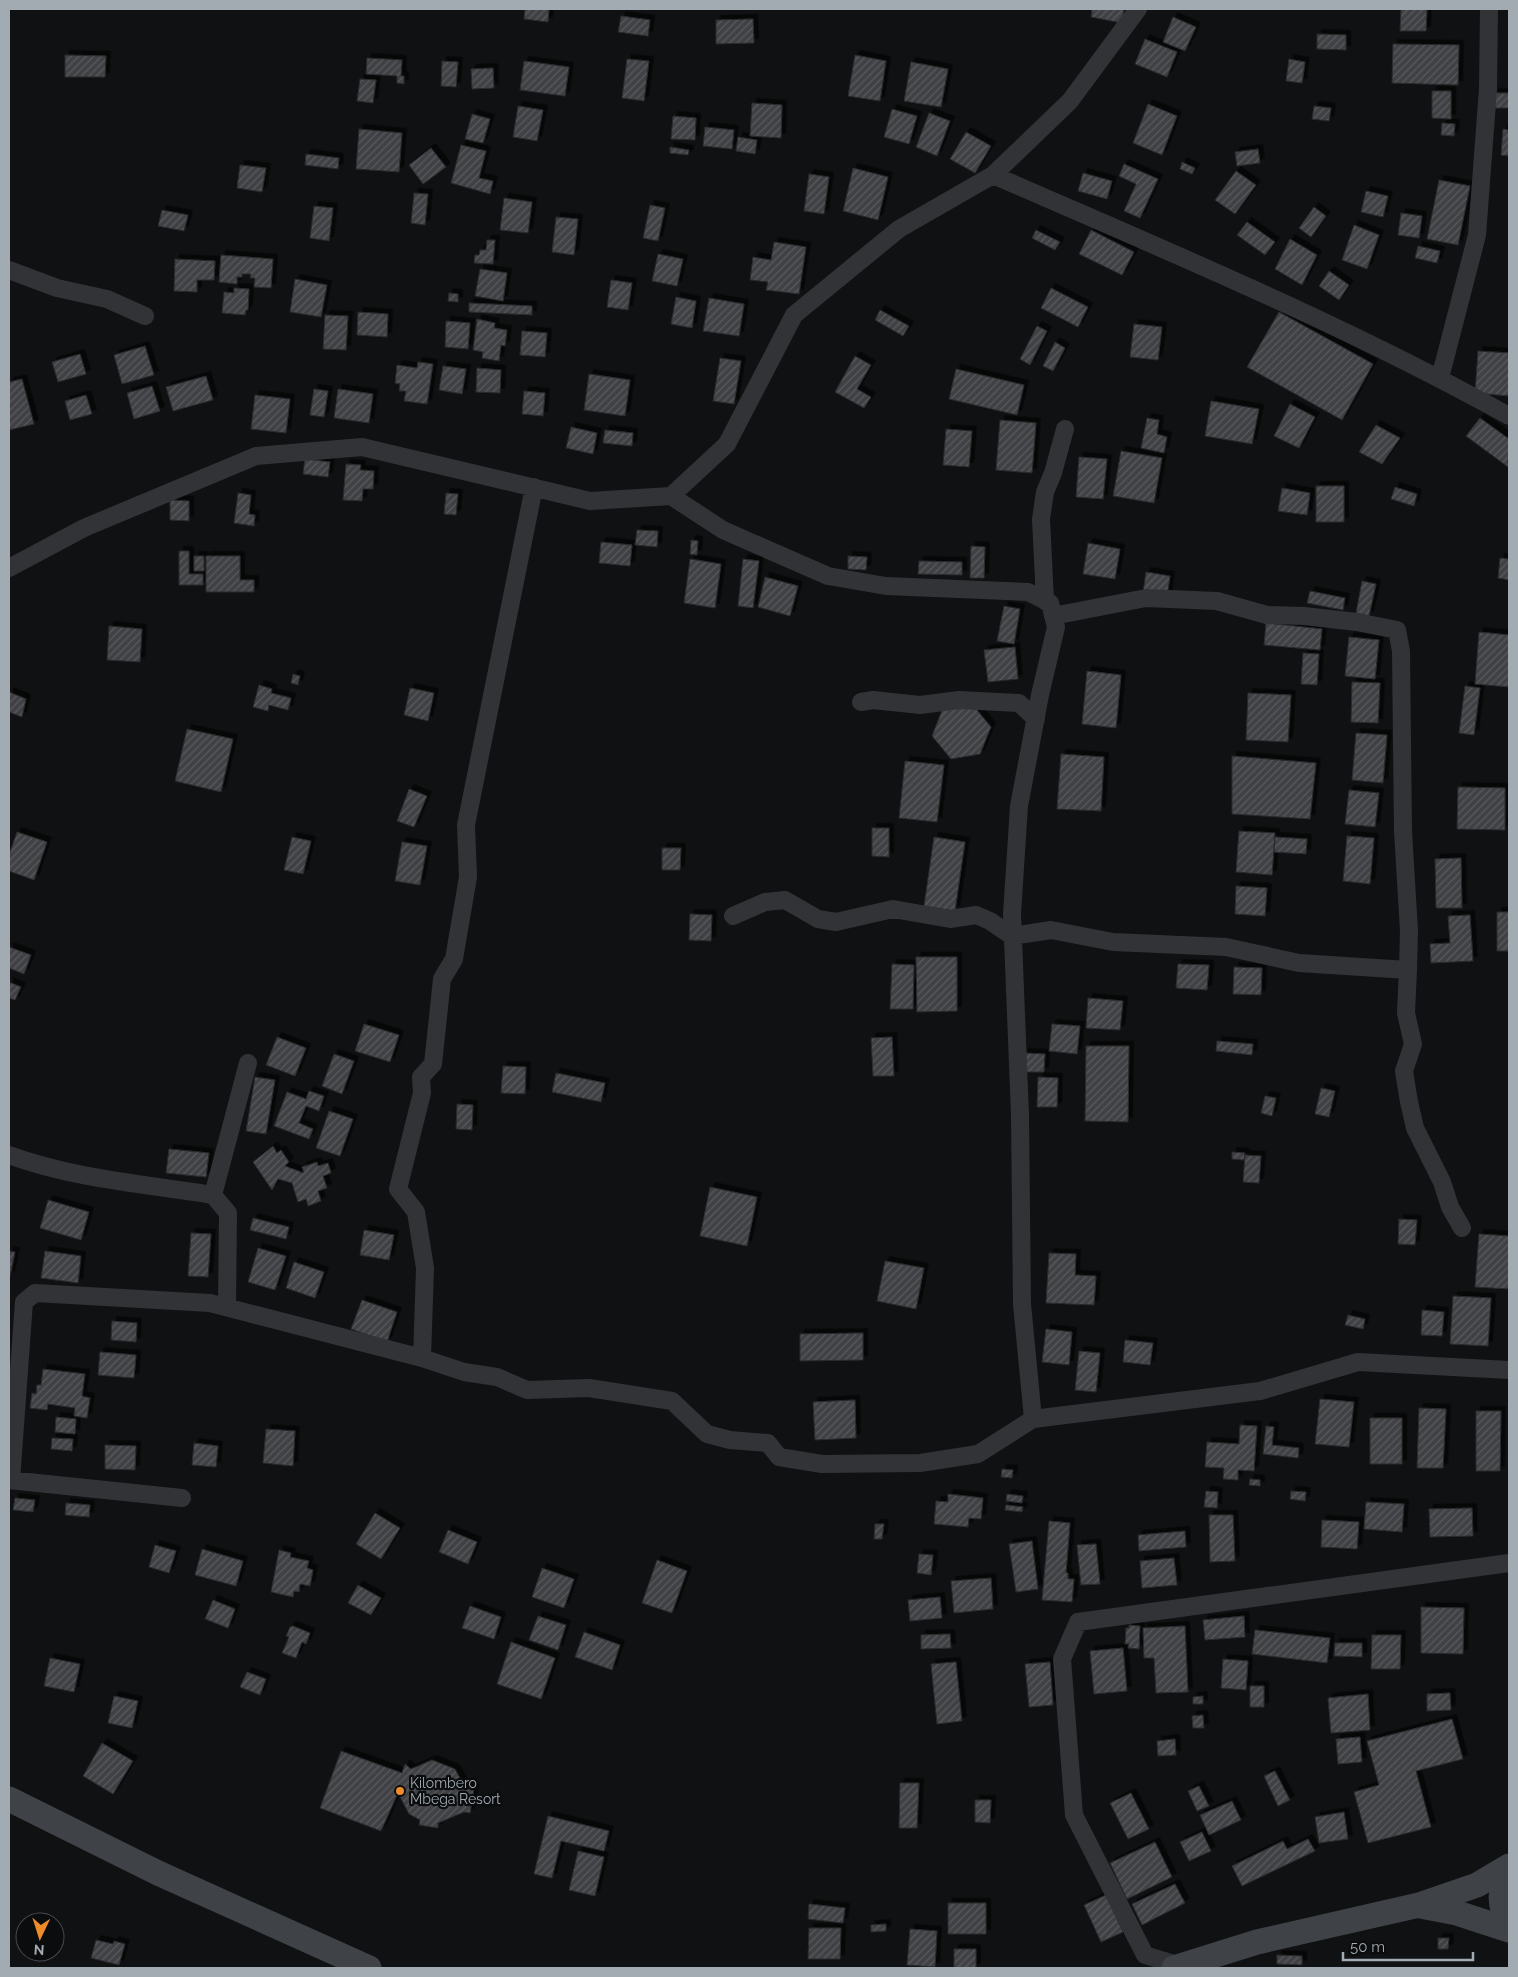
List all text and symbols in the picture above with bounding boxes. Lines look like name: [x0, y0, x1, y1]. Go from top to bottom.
place label: Kilombero Mbega Resort: [410, 1775, 501, 1807]
marker: Kilombero Mbega Resort: [394, 1785, 406, 1797]
north arrow: [15, 1912, 65, 1962]
scale bar: [1343, 1930, 1473, 1962]
text: 50 m: [1350, 1938, 1385, 1956]
text: N: [33, 1942, 45, 1958]

